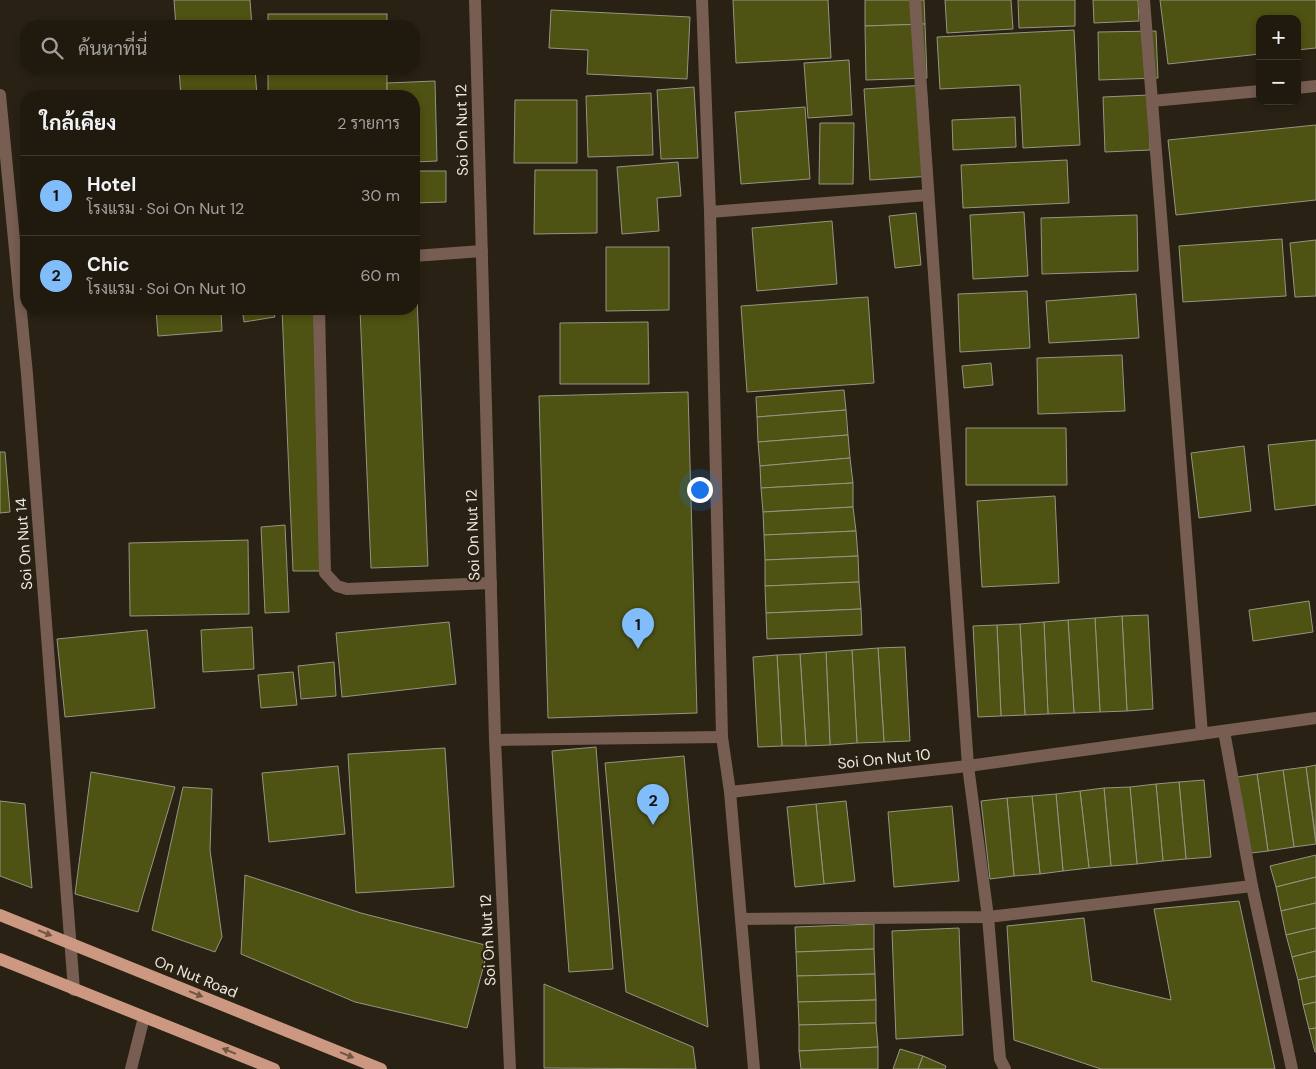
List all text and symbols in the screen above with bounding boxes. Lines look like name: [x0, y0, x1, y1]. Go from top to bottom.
map controls: [1256, 15, 1301, 105]
button: +: [1256, 15, 1301, 60]
search box: [20, 20, 420, 75]
icon: search: [38, 34, 66, 62]
text: ค้นหาที่นี่: [78, 36, 147, 61]
button: −: [1256, 60, 1301, 105]
street label: Soi On Nut 12: [451, 84, 473, 176]
text: ใกล้เคียง: [40, 109, 116, 137]
text: 2 รายการ: [337, 113, 400, 134]
text: Hotel: [87, 172, 136, 197]
text: 1: [53, 185, 59, 206]
text: 30 m: [361, 185, 400, 206]
text: โรงแรม · Soi On Nut 12: [87, 198, 244, 219]
text: Chic: [87, 252, 130, 277]
text: 2: [51, 265, 61, 286]
text: 60 m: [360, 265, 400, 286]
text: โรงแรม · Soi On Nut 10: [87, 278, 246, 299]
your location: [687, 477, 713, 503]
street label: Soi On Nut 12: [461, 489, 485, 581]
street label: Soi On Nut 14: [11, 497, 37, 591]
pin: 1: [622, 608, 654, 649]
street label: Soi On Nut 10: [837, 744, 931, 774]
pin: 2: [637, 784, 669, 825]
street label: Soi On Nut 12: [476, 894, 500, 986]
one-way arrow: [38, 930, 52, 938]
street label: On Nut Road: [151, 951, 241, 1003]
one-way arrow: [189, 990, 204, 998]
one-way arrow: [221, 1047, 236, 1054]
one-way arrow: [339, 1052, 354, 1059]

